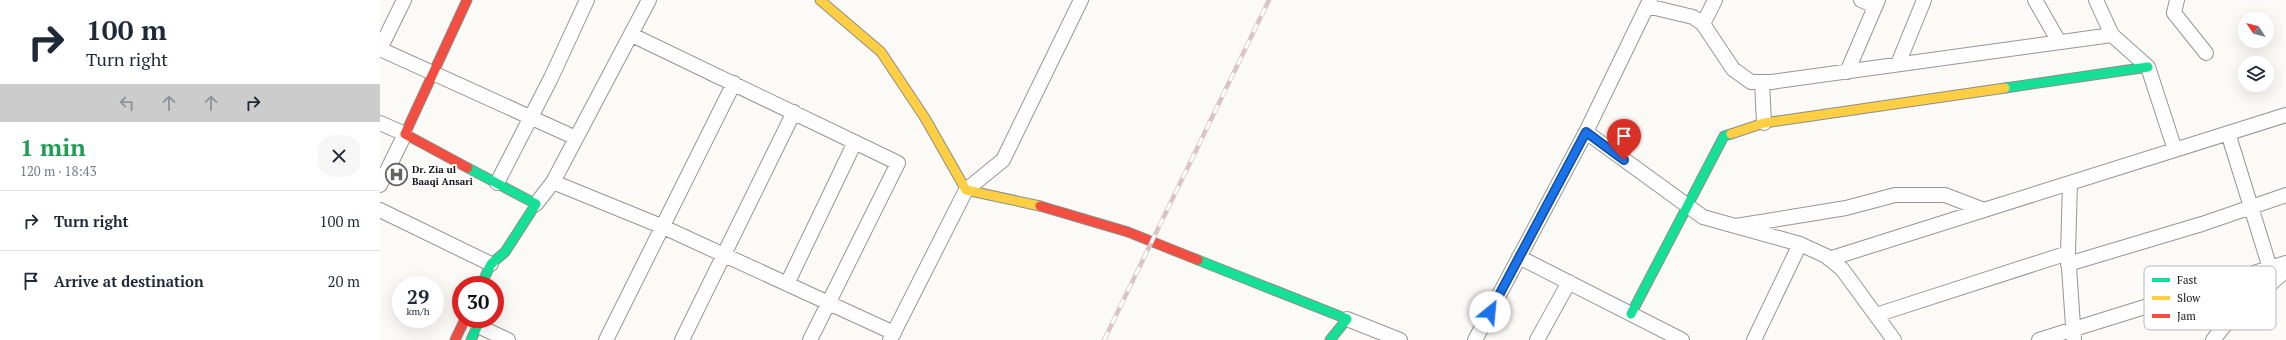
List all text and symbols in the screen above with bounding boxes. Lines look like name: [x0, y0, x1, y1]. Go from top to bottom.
text: 100 m: [86, 11, 167, 48]
north arrow: [2238, 12, 2274, 48]
map controls: [2238, 12, 2274, 92]
icon: right: [20, 16, 72, 68]
text: Turn right: [86, 47, 168, 71]
button: layers: [2238, 56, 2274, 92]
icon: left: [116, 92, 138, 114]
icon: ahead: [158, 92, 180, 114]
icon: ahead: [200, 92, 222, 114]
icon: right: [242, 92, 264, 114]
pin: [1607, 119, 1641, 160]
icon: arrive: [1613, 125, 1635, 147]
text: 1 min: [20, 131, 86, 163]
button: close: [318, 135, 360, 177]
text: 120 m · 18:43: [20, 162, 97, 180]
hospital icon: Dr. Zia ul Baaqi Ansari: [383, 162, 409, 188]
place label: Dr. Zia ul Baaqi Ansari: [412, 163, 474, 188]
icon: right: [20, 210, 42, 232]
text: Turn right: [54, 211, 129, 231]
text: 100 m: [319, 211, 360, 231]
legend: [2144, 266, 2276, 330]
icon: arrive: [20, 270, 42, 292]
text: Arrive at destination: [54, 271, 204, 291]
text: 20 m: [327, 271, 360, 291]
text: Fast: [2177, 273, 2197, 287]
speed limit sign: 30: [452, 276, 504, 328]
text: 29: [407, 283, 429, 310]
position arrow: [1469, 291, 1511, 333]
text: Slow: [2177, 291, 2201, 305]
text: km/h: [406, 305, 430, 318]
text: Jam: [2177, 309, 2196, 323]

